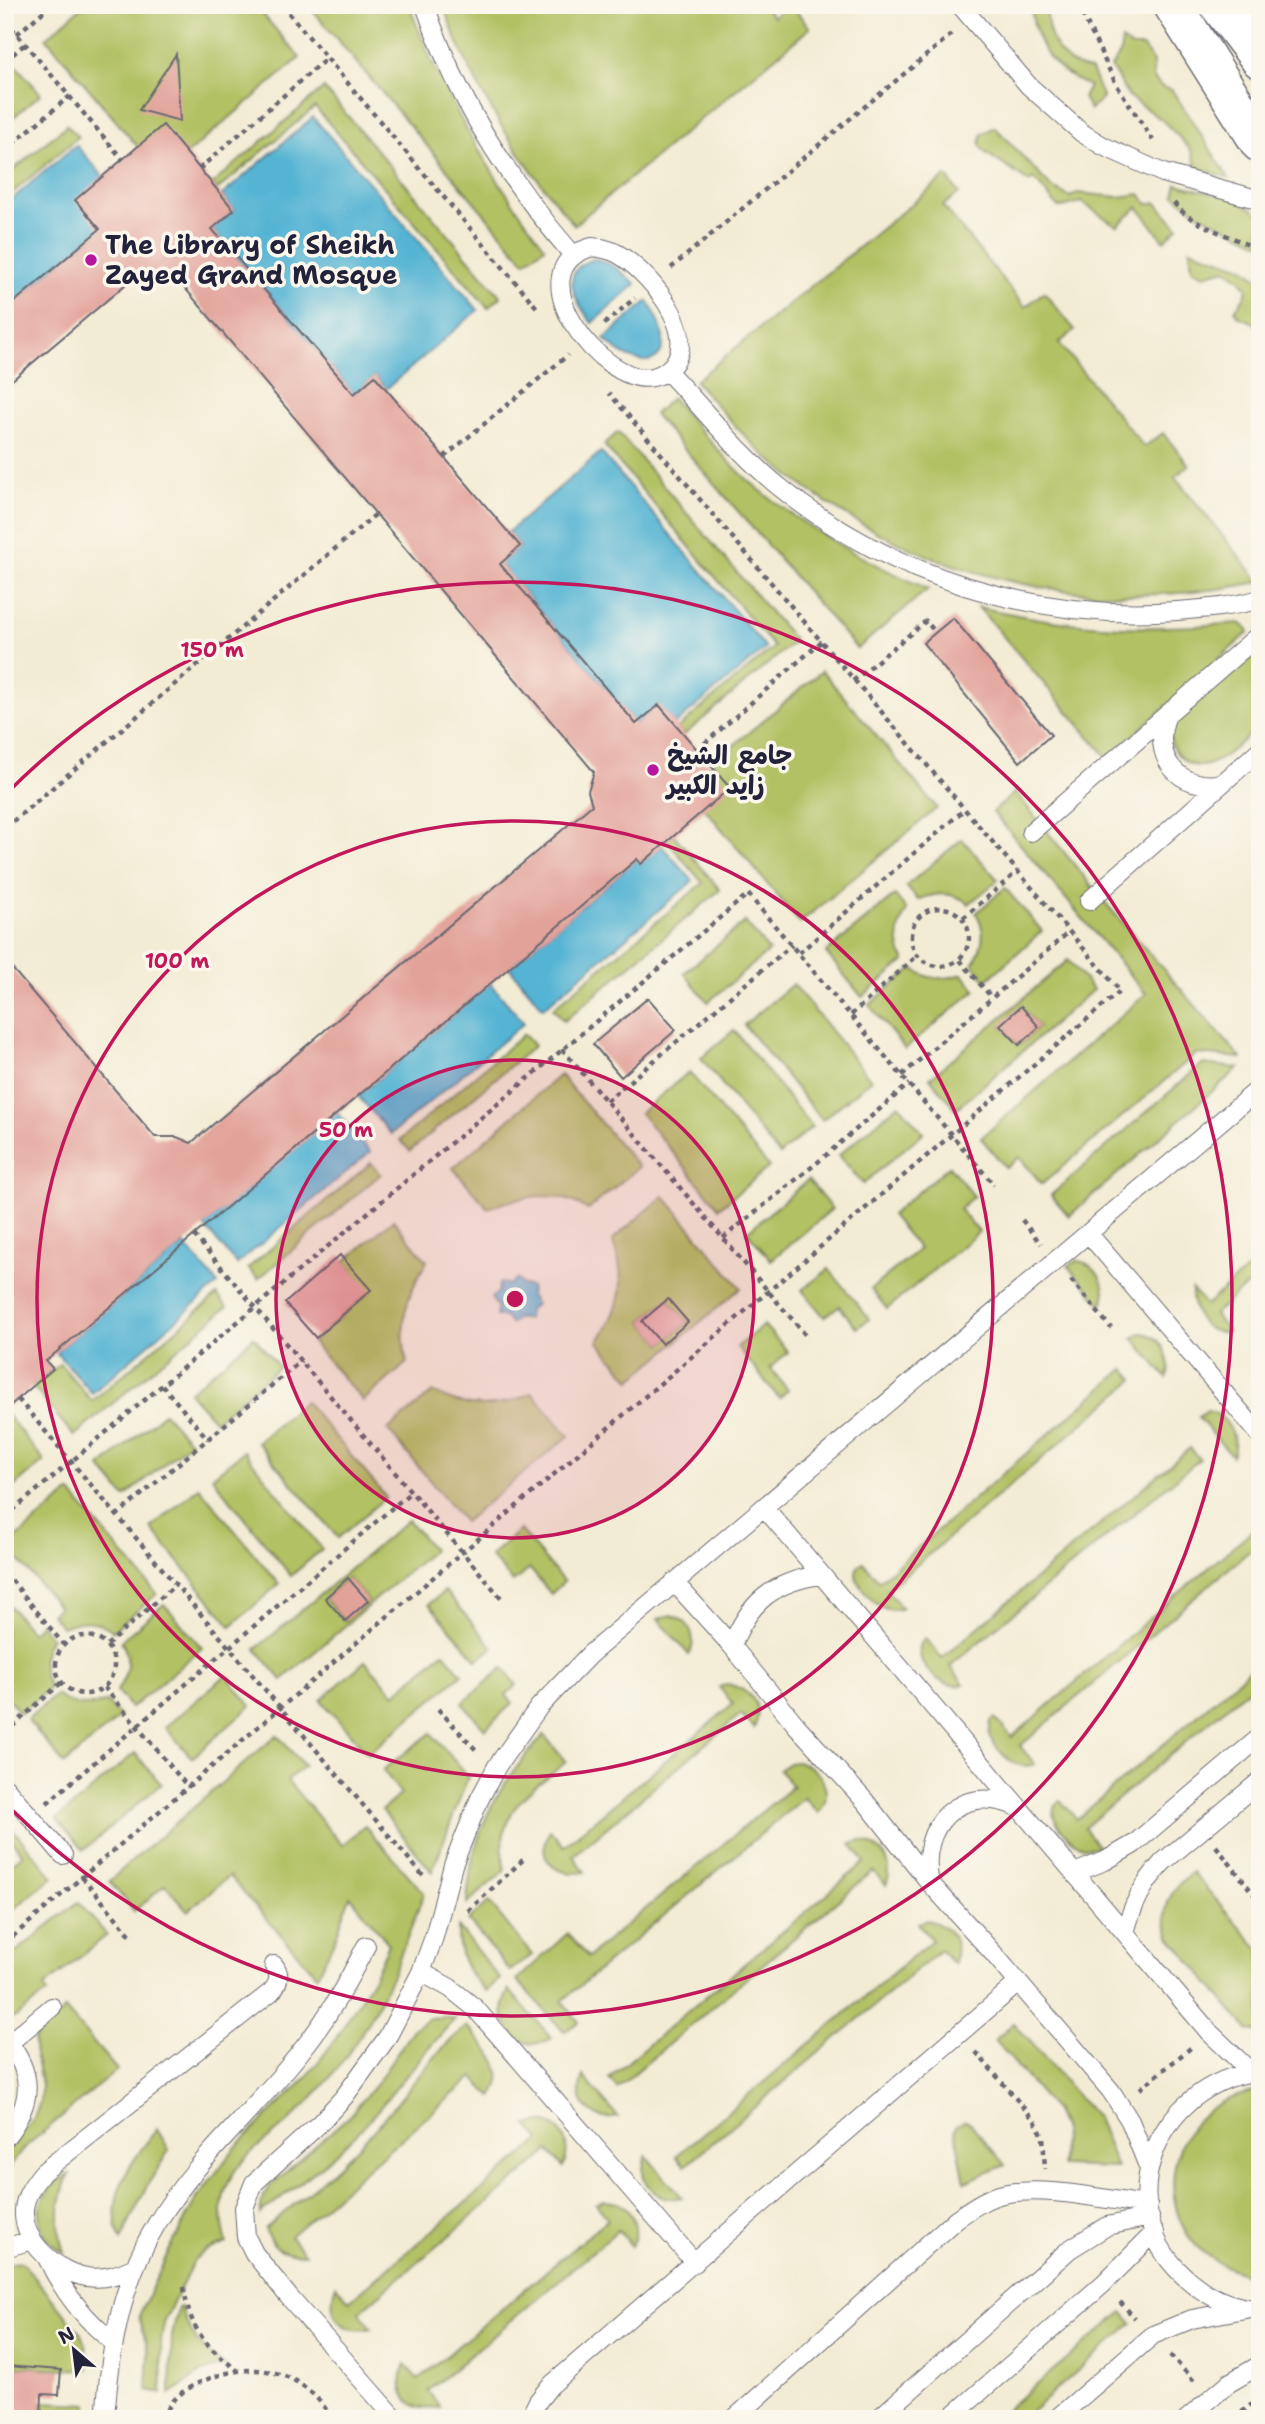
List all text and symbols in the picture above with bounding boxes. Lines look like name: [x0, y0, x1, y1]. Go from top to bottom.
place label: The Library of Sheikh Zayed Grand Mosque: [105, 227, 398, 292]
marker: The Library of Sheikh Zayed Grand Mosque: [83, 252, 99, 268]
text: 150 m: [180, 636, 244, 664]
place label: جامع الشيخ زايد الكبير: [664, 737, 792, 802]
marker: جامع الشيخ زايد الكبير: [645, 762, 661, 778]
text: 100 m: [145, 947, 209, 975]
text: 50 m: [319, 1116, 373, 1144]
centre of rings: [503, 1287, 527, 1311]
north arrow: [38, 2316, 108, 2386]
text: N: [54, 2321, 79, 2350]

